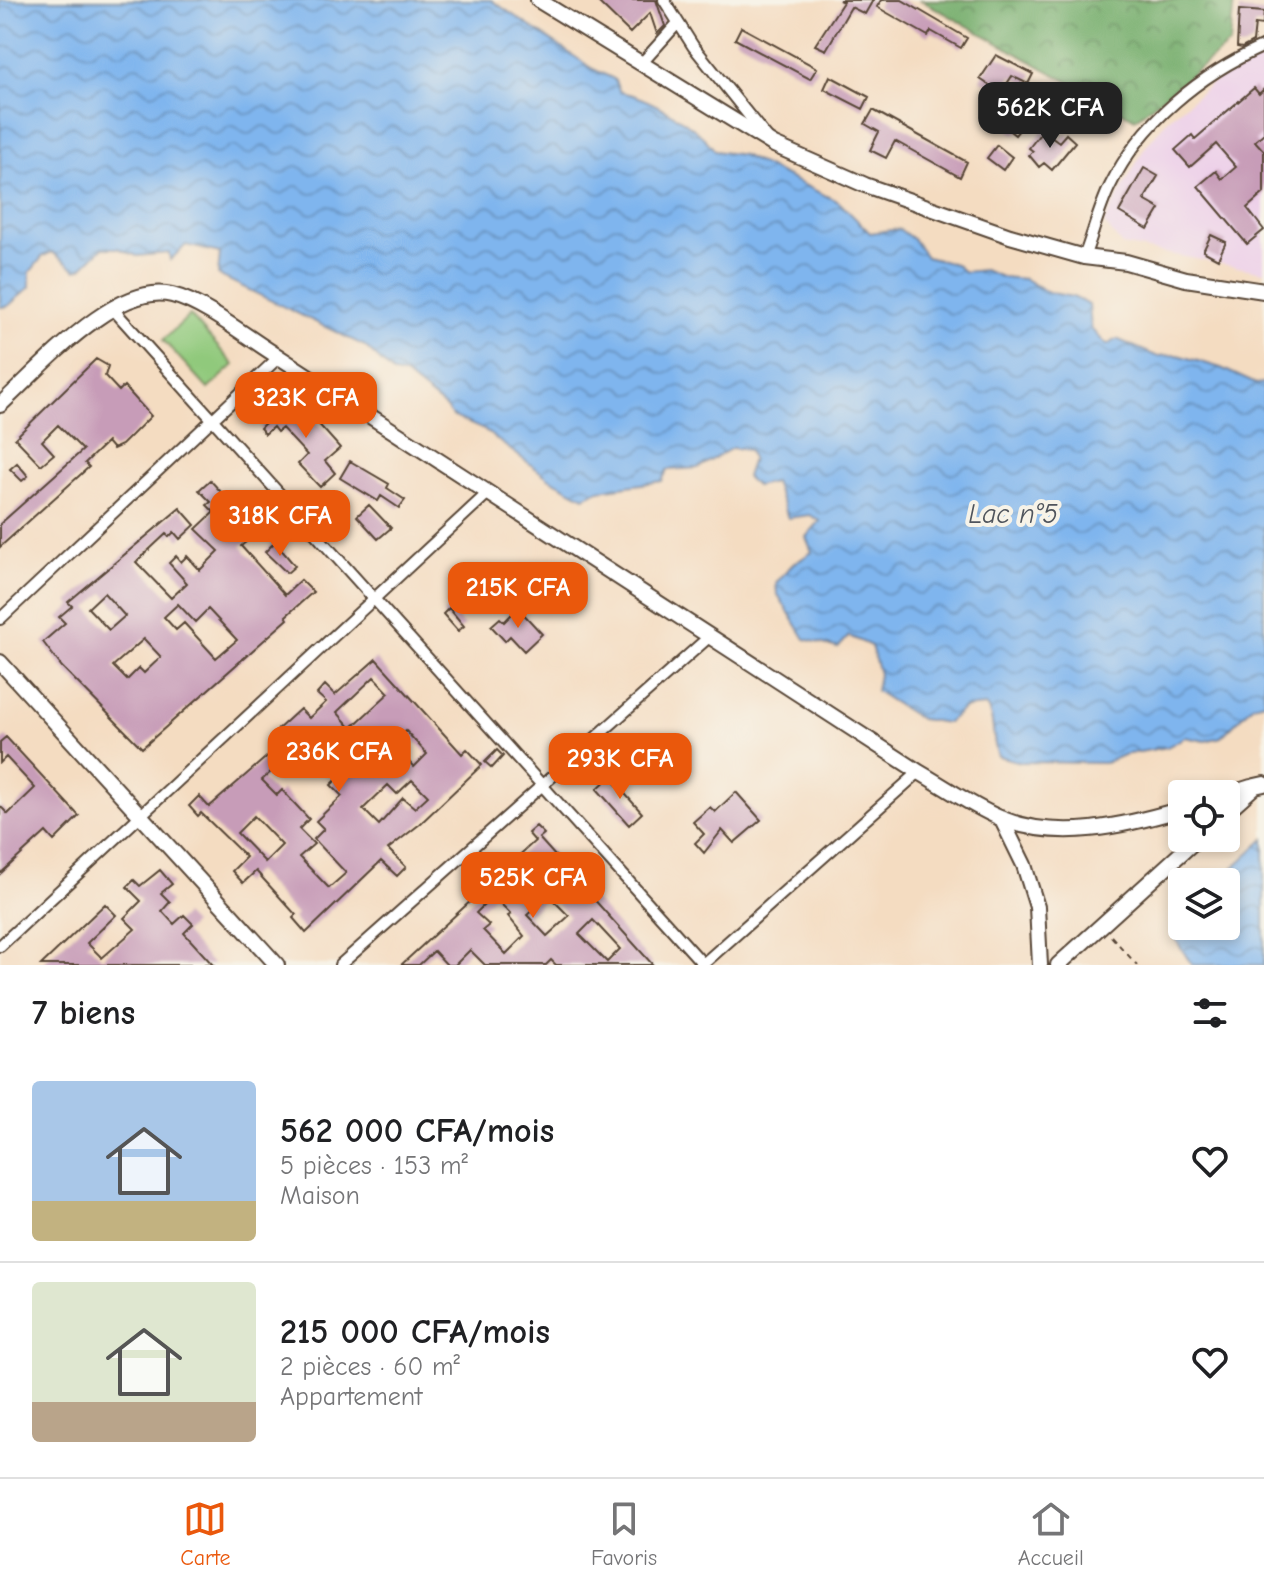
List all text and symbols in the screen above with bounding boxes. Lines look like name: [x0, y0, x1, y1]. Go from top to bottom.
pin: 562K CFA: [967, 82, 1133, 150]
text: 562K CFA: [996, 93, 1104, 123]
pin: 323K CFA: [223, 372, 389, 440]
text: 323K CFA: [253, 383, 359, 413]
pin: 318K CFA: [197, 490, 363, 558]
water label: Lac n°5: [968, 498, 1059, 530]
text: 318K CFA: [228, 501, 332, 531]
pin: 215K CFA: [435, 562, 601, 630]
text: 215K CFA: [466, 573, 570, 603]
pin: 236K CFA: [256, 726, 422, 794]
pin: 293K CFA: [537, 733, 703, 801]
text: 236K CFA: [286, 737, 392, 767]
text: 293K CFA: [567, 744, 673, 774]
map controls: [1168, 780, 1240, 940]
button: locate: [1168, 780, 1240, 852]
pin: 525K CFA: [450, 852, 616, 920]
text: 525K CFA: [479, 863, 587, 893]
button: layers: [1168, 868, 1240, 940]
icon: filters: [1188, 991, 1232, 1035]
text: 7 biens: [32, 993, 135, 1033]
text: 562 000 CFA/mois: [280, 1111, 554, 1151]
icon: home: [96, 1113, 192, 1209]
icon: heart: [1188, 1139, 1232, 1183]
text: 5 pièces · 153 m²: [280, 1151, 468, 1181]
text: Maison: [280, 1181, 360, 1211]
text: 215 000 CFA/mois: [280, 1312, 550, 1352]
icon: home: [96, 1314, 192, 1410]
icon: heart: [1188, 1340, 1232, 1384]
text: 2 pièces · 60 m²: [280, 1352, 460, 1382]
text: Appartement: [280, 1382, 423, 1412]
tab: Carte: [180, 1497, 231, 1571]
tab: Favoris: [591, 1497, 657, 1571]
tab: Accueil: [1018, 1497, 1084, 1571]

